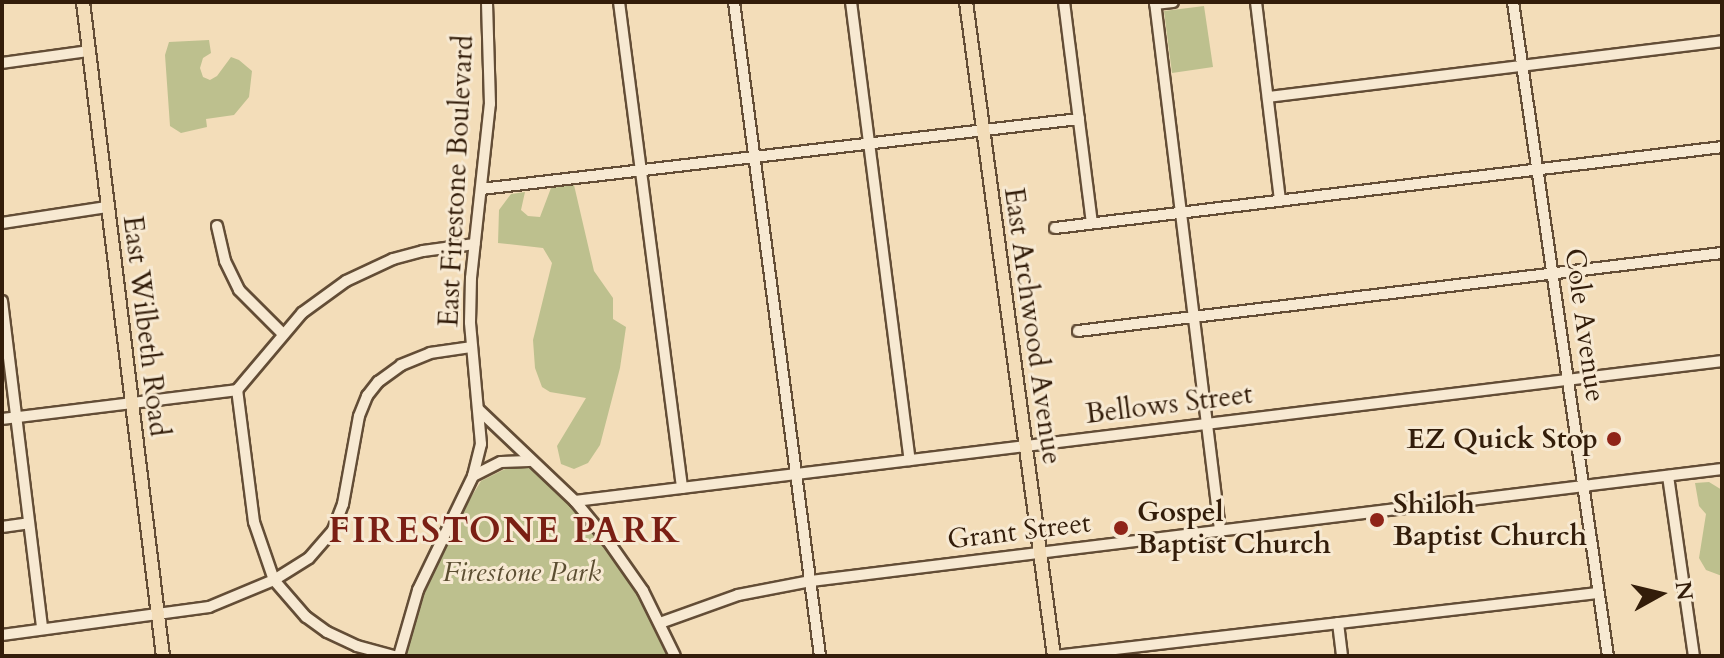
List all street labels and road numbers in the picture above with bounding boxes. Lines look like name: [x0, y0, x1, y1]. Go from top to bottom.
street label: East Firestone Boulevard: [432, 34, 480, 328]
street label: East Archwood Avenue: [997, 185, 1069, 467]
street label: East Wilbeth Road: [116, 214, 176, 438]
street label: Cole Avenue: [1558, 246, 1612, 404]
street label: Bellows Street: [1084, 377, 1254, 431]
street label: Grant Street: [945, 506, 1093, 556]

